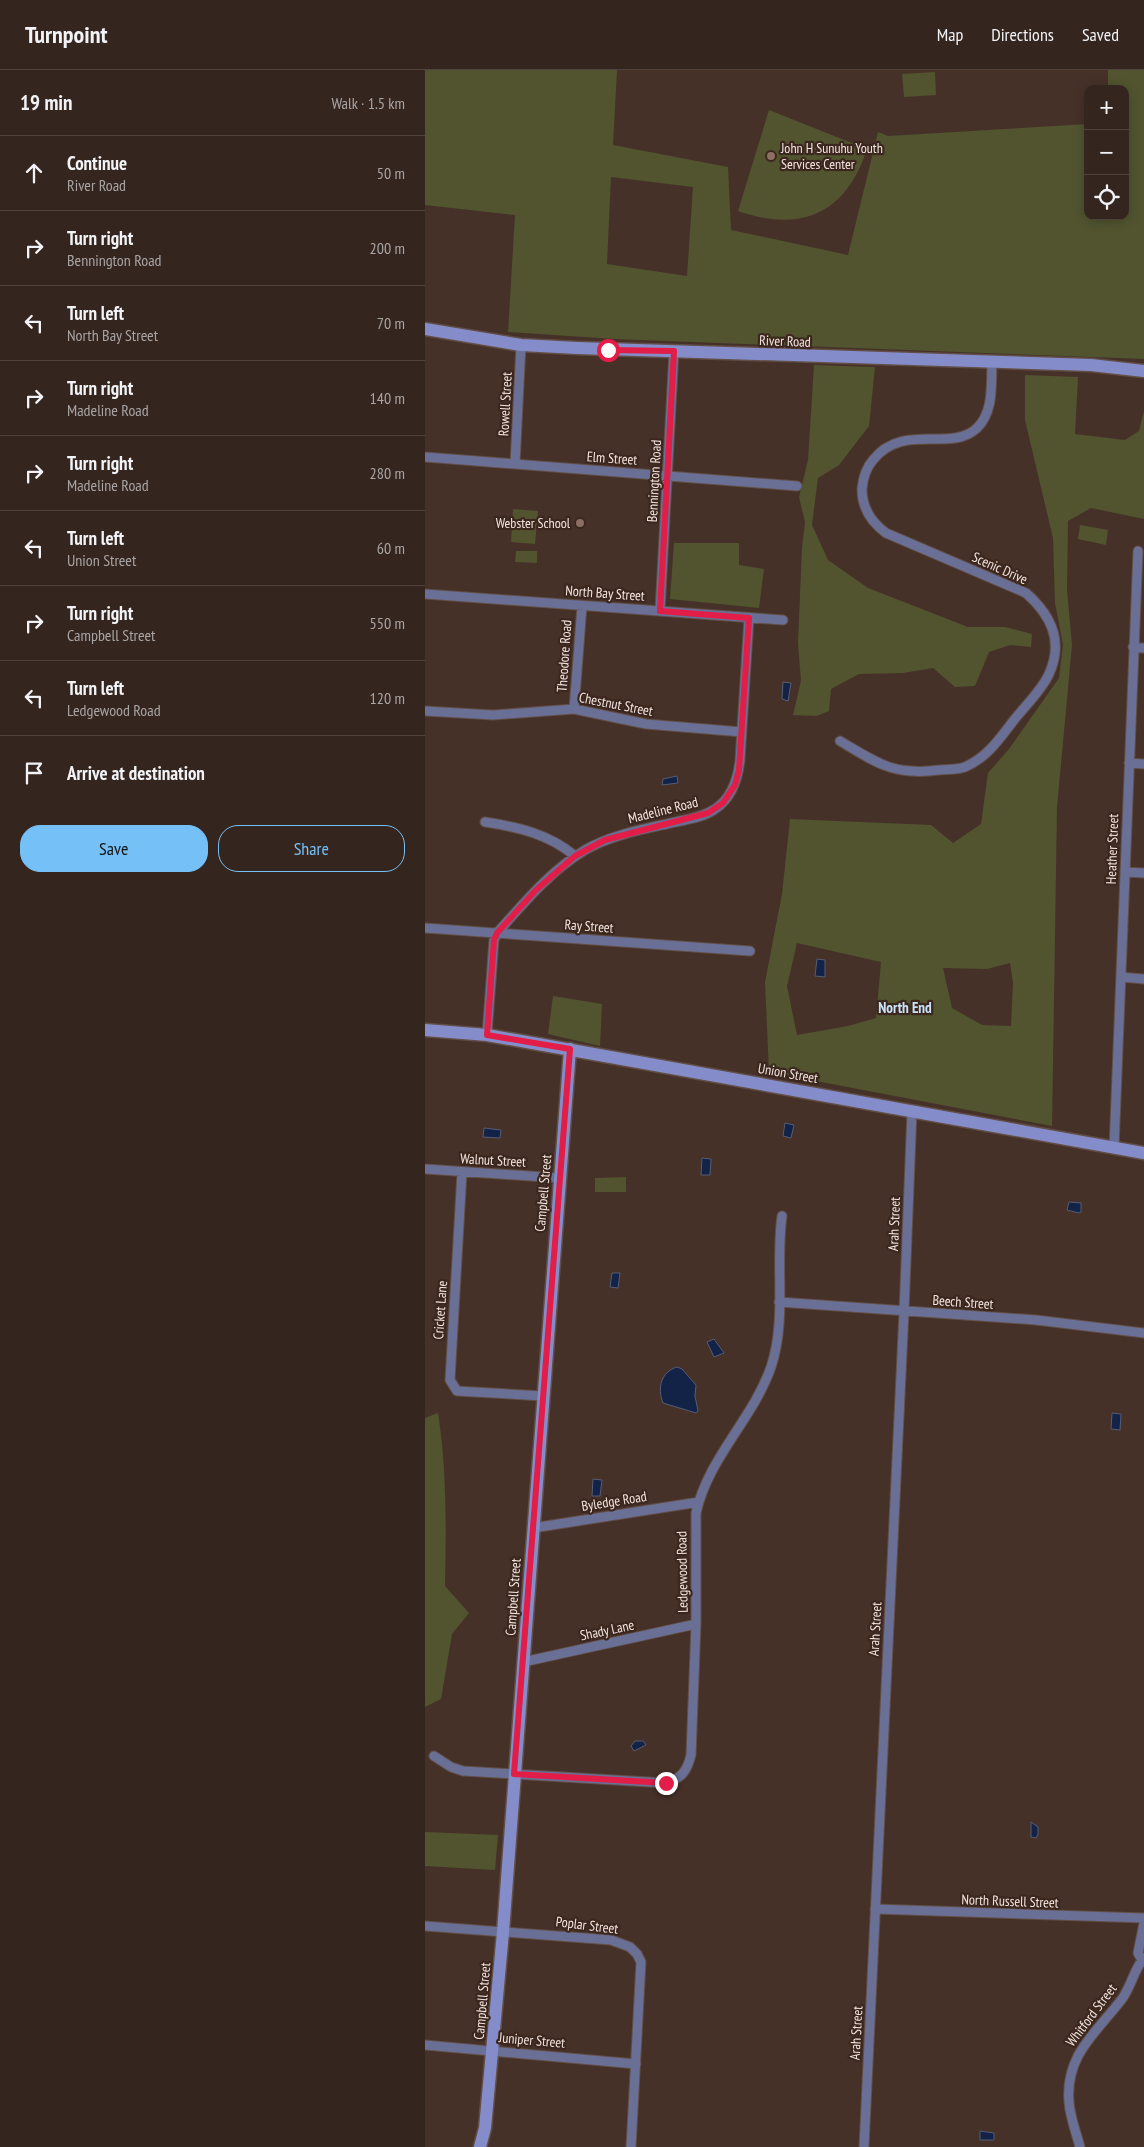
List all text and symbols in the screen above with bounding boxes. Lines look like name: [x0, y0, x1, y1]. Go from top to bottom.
text: Turnpoint: [25, 19, 107, 50]
text: Map: [937, 23, 963, 46]
text: Directions: [991, 23, 1054, 46]
text: Saved: [1082, 23, 1119, 46]
map controls: [1084, 85, 1129, 220]
button: +: [1084, 85, 1129, 130]
text: 19 min: [20, 89, 72, 116]
text: Walk · 1.5 km: [331, 93, 405, 113]
button: −: [1084, 130, 1129, 175]
place label: John H Sunuhu Youth Services Center: [780, 139, 883, 173]
marker: John H Sunuhu Youth Services Center: [765, 150, 777, 162]
text: Continue: [67, 151, 127, 175]
icon: ahead: [20, 159, 48, 187]
text: 50 m: [377, 163, 405, 183]
text: River Road: [67, 175, 126, 195]
button: locate: [1084, 175, 1129, 220]
text: Turn right: [67, 226, 133, 250]
icon: right: [20, 234, 48, 262]
text: 200 m: [370, 238, 405, 258]
text: Bennington Road: [67, 250, 162, 270]
text: Turn left: [67, 301, 124, 325]
icon: left: [20, 309, 48, 337]
text: 70 m: [377, 313, 405, 333]
text: North Bay Street: [67, 325, 158, 345]
street label: River Road: [759, 331, 811, 351]
route start: [597, 339, 620, 362]
street label: Rowell Street: [494, 371, 516, 437]
text: Turn right: [67, 376, 133, 400]
icon: right: [20, 384, 48, 412]
text: 140 m: [370, 388, 405, 408]
text: Madeline Road: [67, 400, 149, 420]
street label: Bennington Road: [643, 439, 665, 523]
street label: Elm Street: [586, 447, 638, 469]
text: Turn right: [67, 451, 133, 475]
icon: right: [20, 459, 48, 487]
text: 280 m: [370, 463, 405, 483]
text: Madeline Road: [67, 475, 149, 495]
place label: Webster School: [496, 514, 571, 532]
marker: Webster School: [574, 517, 586, 529]
text: Turn left: [67, 526, 124, 550]
icon: left: [20, 534, 48, 562]
text: 60 m: [377, 538, 405, 558]
street label: Scenic Drive: [969, 548, 1031, 588]
text: Union Street: [67, 550, 136, 570]
street label: North Bay Street: [565, 581, 646, 605]
text: Turn right: [67, 601, 133, 625]
icon: right: [20, 609, 48, 637]
text: 550 m: [370, 613, 405, 633]
street label: Theodore Road: [552, 619, 576, 693]
text: Campbell Street: [67, 625, 155, 645]
text: Turn left: [67, 676, 124, 700]
icon: left: [20, 684, 48, 712]
text: 120 m: [370, 688, 405, 708]
street label: Chestnut Street: [577, 688, 655, 720]
text: Ledgewood Road: [67, 700, 161, 720]
icon: arrive: [20, 759, 48, 787]
text: Arrive at destination: [67, 761, 205, 785]
street label: Madeline Road: [626, 793, 700, 827]
street label: Heather Street: [1102, 813, 1122, 885]
button: Save: [20, 825, 208, 872]
button: Share: [218, 825, 405, 872]
street label: Ray Street: [564, 915, 614, 937]
district label: North End: [878, 998, 932, 1017]
street label: Union Street: [757, 1059, 820, 1087]
street label: Walnut Street: [460, 1149, 526, 1171]
street label: Campbell Street: [531, 1154, 555, 1232]
street label: Arah Street: [884, 1196, 904, 1251]
street label: Cricket Lane: [429, 1280, 451, 1340]
street label: Beech Street: [932, 1291, 994, 1313]
street label: Byledge Road: [580, 1487, 648, 1515]
street label: Ledgewood Road: [672, 1531, 692, 1613]
street label: Campbell Street: [501, 1558, 525, 1636]
street label: Arah Street: [865, 1601, 885, 1657]
street label: Shady Lane: [578, 1615, 636, 1644]
route end: [655, 1772, 678, 1795]
street label: North Russell Street: [961, 1890, 1059, 1912]
street label: Poplar Street: [555, 1912, 619, 1938]
street label: Campbell Street: [470, 1962, 494, 2040]
street label: Whitford Street: [1062, 1980, 1120, 2050]
street label: Arah Street: [846, 2005, 866, 2061]
street label: Juniper Street: [497, 2028, 566, 2052]

